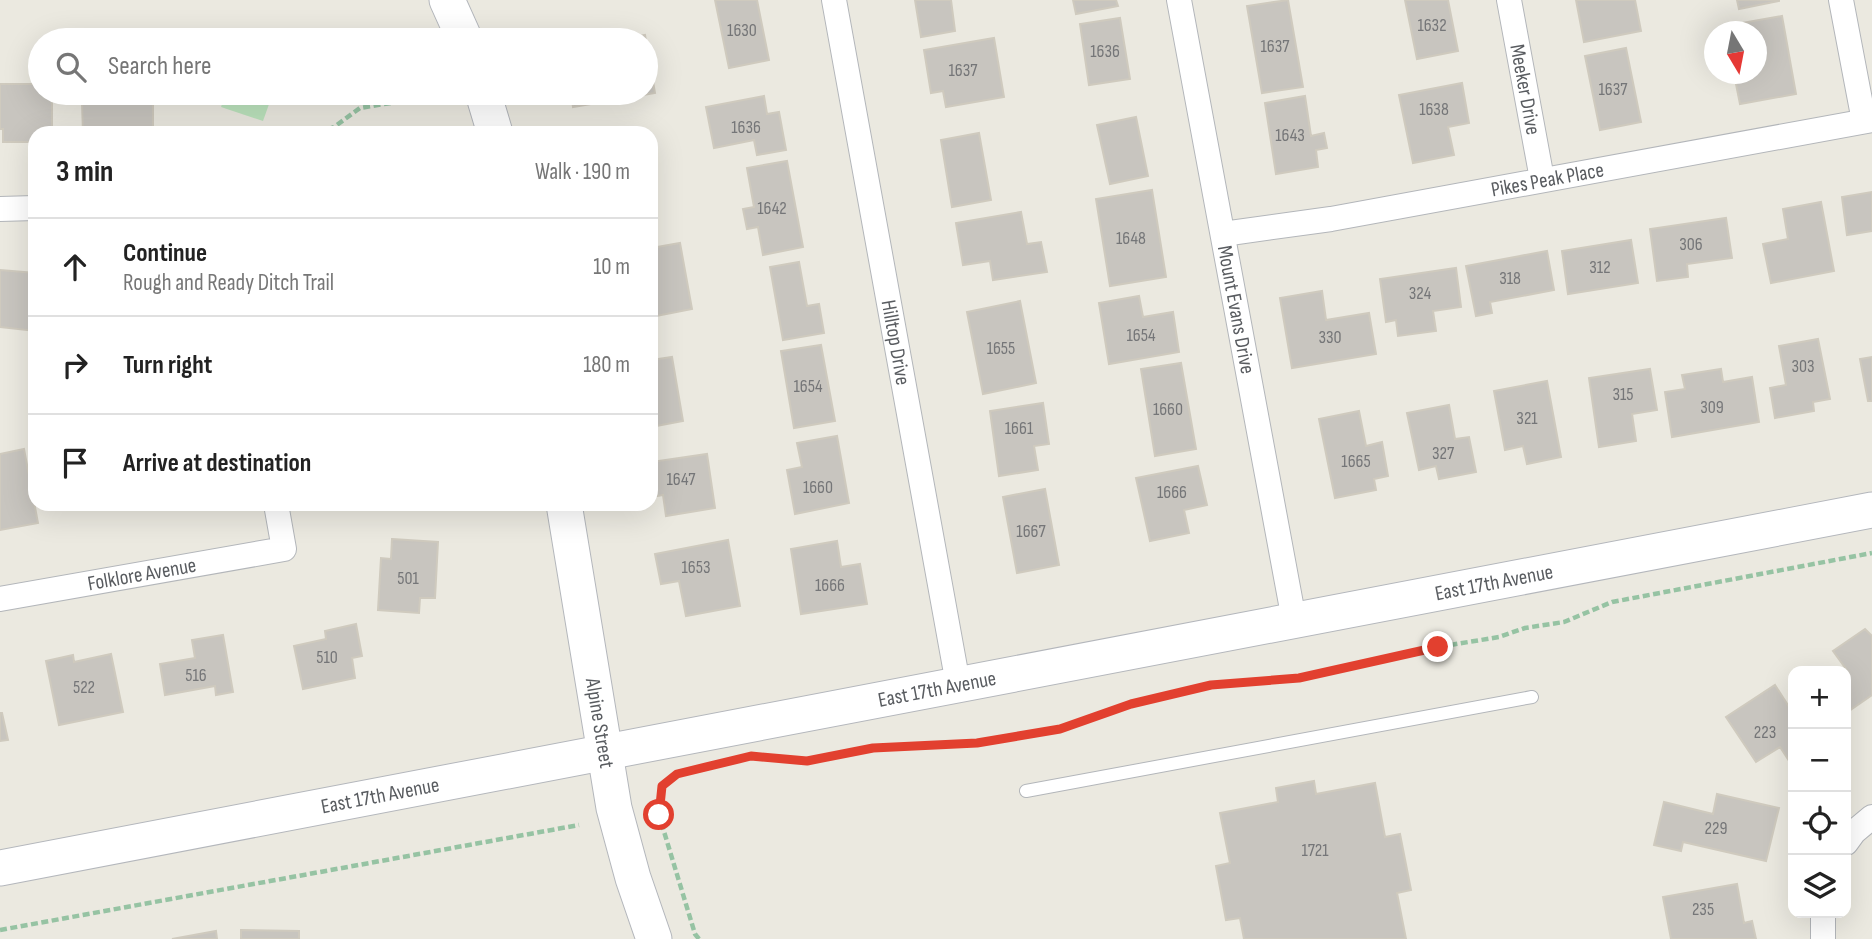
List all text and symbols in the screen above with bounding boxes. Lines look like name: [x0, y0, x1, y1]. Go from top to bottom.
house number: 1632: [1417, 15, 1447, 36]
house number: 1630: [727, 20, 757, 41]
north arrow: [1704, 21, 1767, 84]
search box: [28, 28, 658, 105]
house number: 1637: [1261, 36, 1290, 57]
house number: 1636: [1090, 41, 1120, 62]
street label: Meeker Drive: [1504, 42, 1546, 137]
icon: search: [52, 48, 90, 86]
text: Search here: [108, 51, 211, 82]
house number: 1637: [949, 60, 978, 81]
house number: 1637: [1599, 79, 1628, 100]
house number: 1638: [1419, 99, 1449, 120]
house number: 1636: [731, 117, 761, 138]
house number: 1643: [1275, 125, 1305, 146]
text: 3 min: [56, 154, 113, 190]
street label: Pikes Peak Place: [1489, 157, 1606, 202]
text: Walk · 190 m: [535, 158, 630, 186]
house number: 1642: [757, 198, 787, 219]
house number: 1648: [1116, 228, 1146, 249]
house number: 306: [1679, 234, 1703, 255]
text: Continue: [123, 238, 207, 269]
street label: Mount Evans Drive: [1212, 244, 1260, 376]
icon: ahead: [56, 248, 94, 286]
text: 10 m: [593, 253, 630, 281]
house number: 312: [1589, 257, 1611, 278]
house number: 318: [1499, 268, 1521, 289]
text: Rough and Ready Ditch Trail: [123, 269, 334, 297]
house number: 324: [1409, 283, 1432, 304]
street label: Hilltop Drive: [876, 298, 916, 387]
house number: 1654: [1127, 325, 1156, 346]
house number: 330: [1318, 327, 1342, 348]
house number: 1655: [987, 338, 1015, 359]
icon: right: [56, 346, 94, 384]
text: Turn right: [123, 350, 212, 381]
text: 180 m: [583, 351, 630, 379]
house number: 303: [1791, 356, 1815, 377]
house number: 1654: [794, 376, 823, 397]
house number: 315: [1612, 384, 1634, 405]
house number: 309: [1700, 397, 1724, 418]
house number: 1660: [1153, 399, 1183, 420]
house number: 321: [1516, 408, 1538, 429]
house number: 1661: [1005, 418, 1034, 439]
house number: 327: [1432, 443, 1455, 464]
icon: arrive: [56, 444, 94, 482]
text: Arrive at destination: [123, 448, 311, 479]
house number: 1665: [1341, 451, 1371, 472]
house number: 1647: [666, 469, 696, 490]
house number: 1660: [803, 477, 833, 498]
house number: 1666: [1157, 482, 1187, 503]
house number: 1667: [1016, 521, 1046, 542]
street label: Folklore Avenue: [86, 553, 198, 596]
house number: 1653: [682, 557, 710, 578]
street label: East 17th Avenue: [1433, 559, 1555, 606]
house number: 501: [397, 568, 419, 589]
house number: 1666: [815, 575, 845, 596]
route end: [1422, 631, 1453, 662]
house number: 510: [316, 647, 338, 668]
house number: 516: [185, 665, 207, 686]
street label: East 17th Avenue: [876, 666, 998, 713]
map controls: [1788, 666, 1851, 918]
button: +: [1788, 666, 1851, 729]
street label: Alpine Street: [580, 675, 619, 770]
house number: 522: [73, 677, 95, 698]
house number: 223: [1754, 722, 1776, 743]
button: −: [1788, 729, 1851, 792]
street label: East 17th Avenue: [319, 772, 441, 819]
button: locate: [1788, 792, 1851, 855]
route start: [643, 799, 674, 830]
house number: 229: [1705, 818, 1727, 839]
house number: 1721: [1301, 840, 1329, 861]
button: layers: [1788, 855, 1851, 918]
house number: 235: [1692, 899, 1714, 920]

